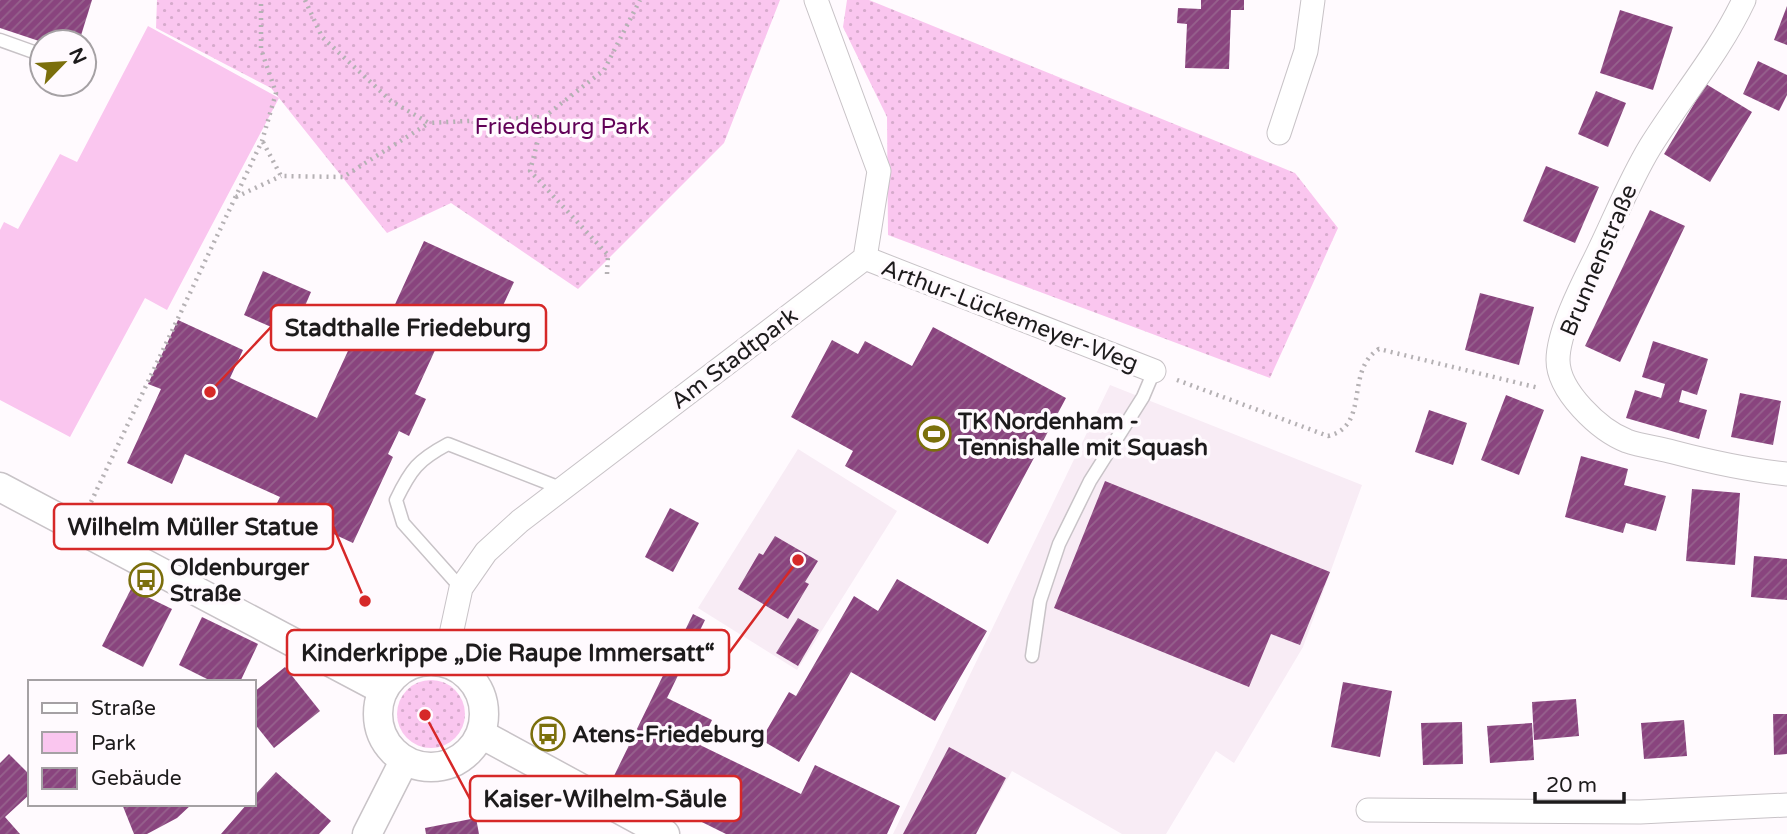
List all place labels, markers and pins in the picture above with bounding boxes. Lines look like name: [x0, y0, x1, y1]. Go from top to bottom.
callout: Stadthalle Friedeburg: [271, 305, 546, 350]
place label: TK Nordenham - Tennishalle mit Squash: [957, 408, 1208, 462]
sports icon: TK Nordenham - Tennishalle mit Squash: [915, 415, 953, 453]
callout: Wilhelm Müller Statue: [54, 504, 333, 549]
place label: Oldenburger Straße: [170, 554, 310, 608]
bus stop icon: Oldenburger Straße: [127, 561, 165, 599]
callout: Kinderkrippe „Die Raupe Immersatt“: [287, 630, 729, 675]
bus stop icon: Atens-Friedeburg: [529, 715, 567, 753]
place label: Atens-Friedeburg: [572, 721, 765, 749]
callout: Kaiser-Wilhelm-Säule: [470, 776, 741, 821]

